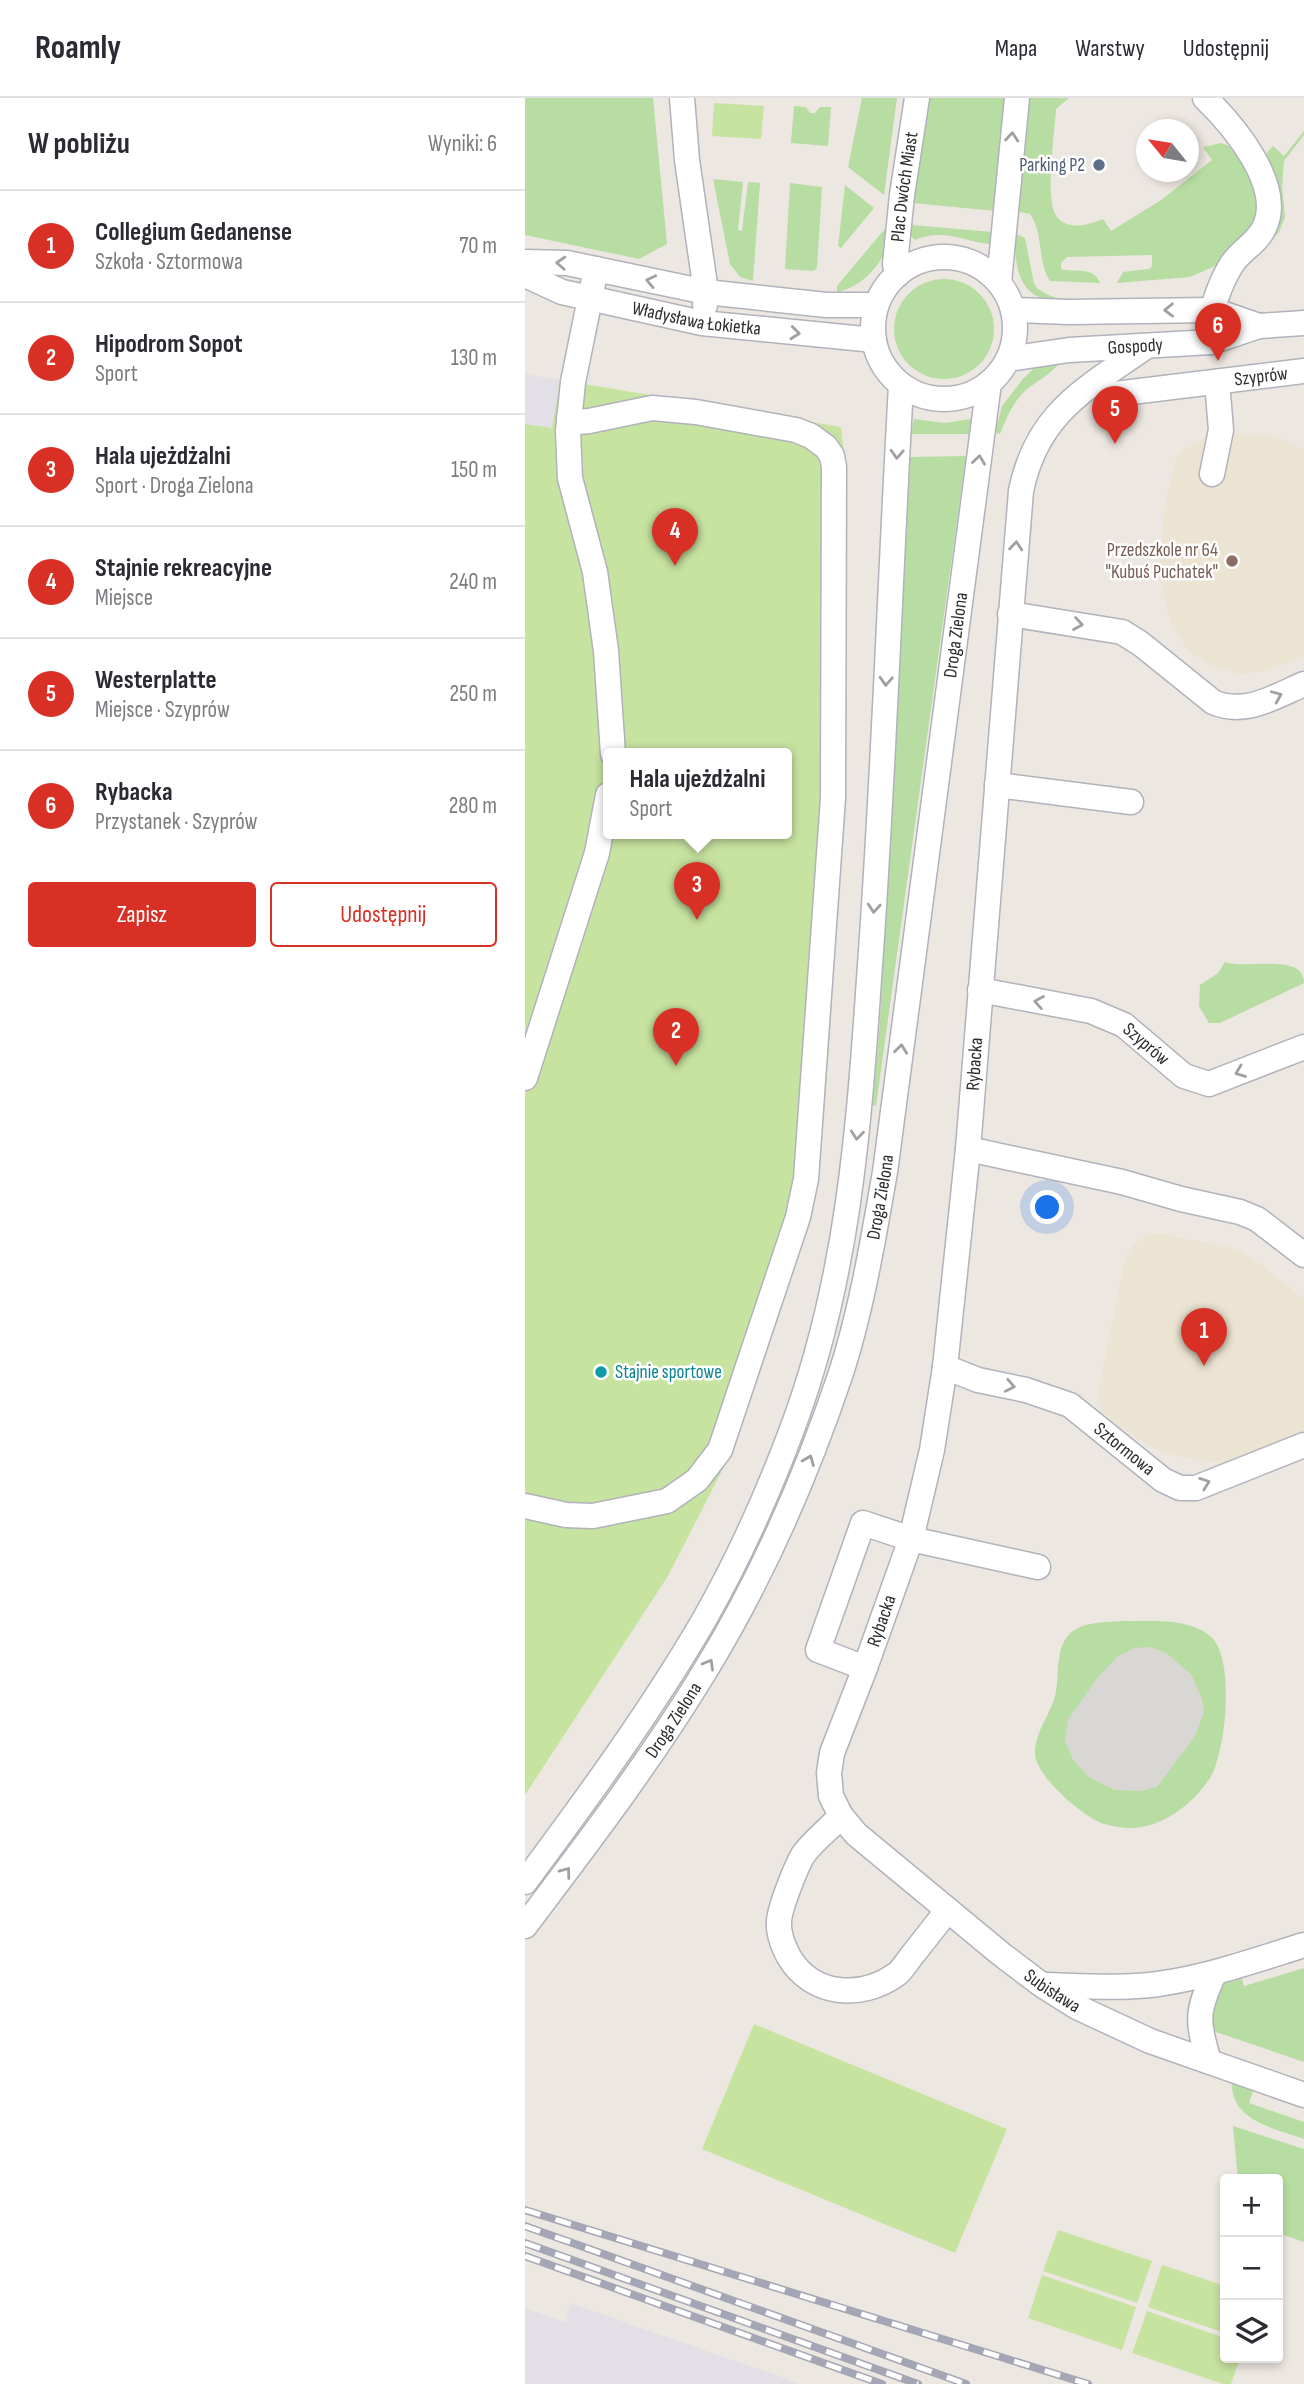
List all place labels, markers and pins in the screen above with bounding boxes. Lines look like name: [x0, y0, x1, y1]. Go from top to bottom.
place label: Parking P2: [1019, 154, 1085, 177]
marker: Parking P2: [1091, 157, 1107, 173]
pin: 6: [1195, 303, 1241, 361]
pin: 5: [1092, 386, 1138, 444]
pin: 4: [652, 508, 698, 566]
place label: Przedszkole nr 64 "Kubuś Puchatek": [1105, 539, 1218, 584]
marker: Przedszkole nr 64 "Kubuś Puchatek": [1224, 553, 1240, 569]
pin: 3: [674, 862, 720, 920]
pin: 2: [653, 1008, 699, 1066]
pin: 1: [1181, 1308, 1227, 1366]
place label: Stajnie sportowe: [615, 1361, 722, 1384]
marker: Stajnie sportowe: [593, 1364, 609, 1380]

